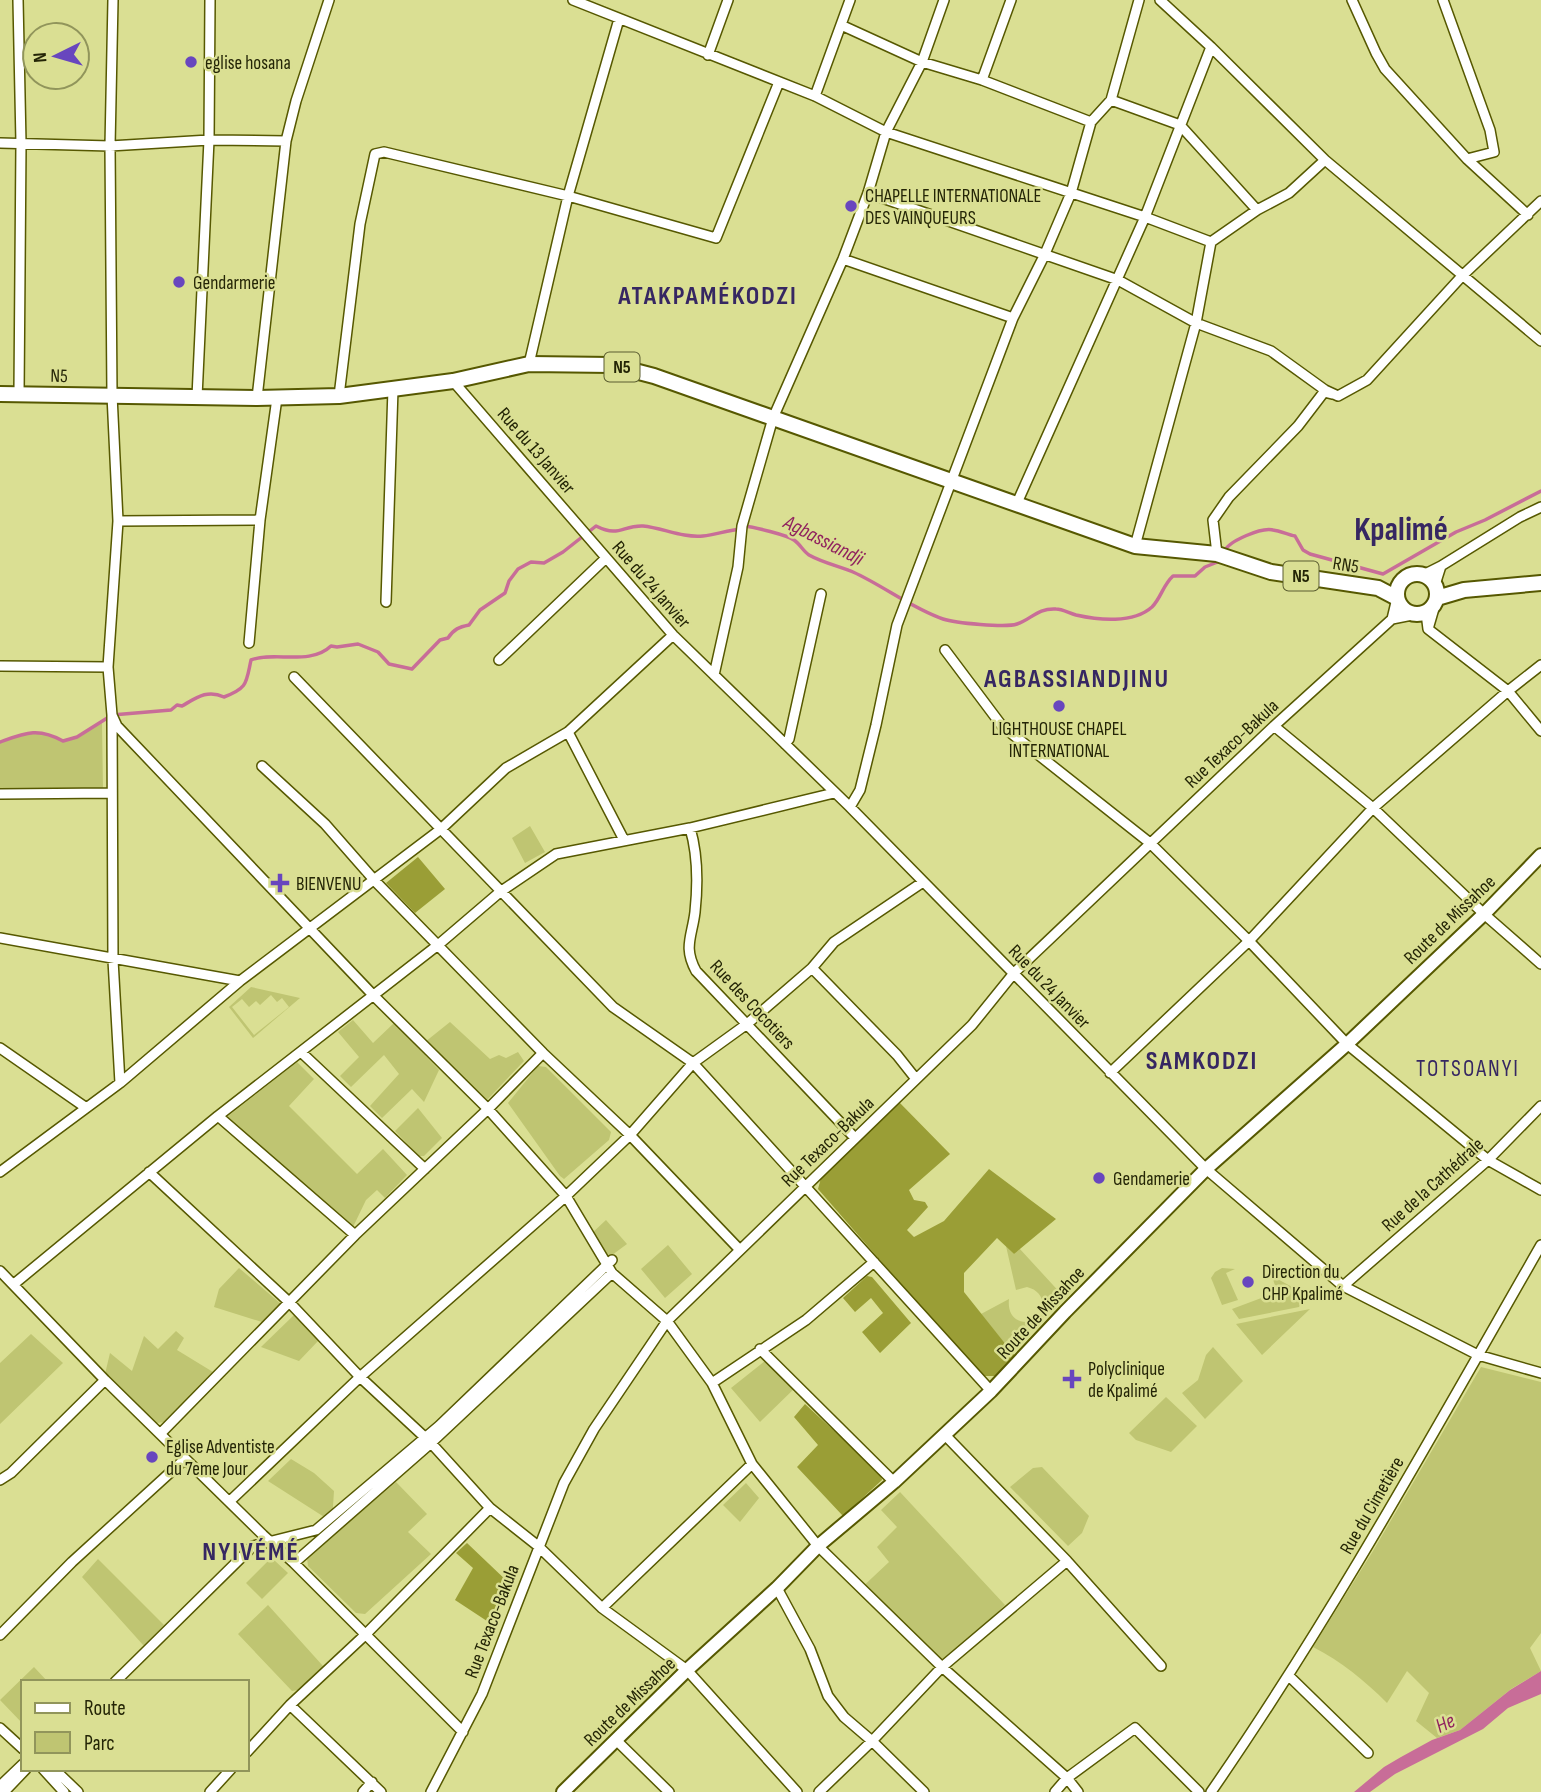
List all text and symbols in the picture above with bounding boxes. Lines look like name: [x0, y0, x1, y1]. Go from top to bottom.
north arrow: [21, 21, 91, 91]
text: N: [29, 51, 52, 63]
place label: eglise hosana: [205, 52, 291, 75]
marker: eglise hosana: [183, 54, 199, 70]
place label: CHAPELLE INTERNATIONALE DES VAINQUEURS: [865, 185, 1041, 230]
marker: CHAPELLE INTERNATIONALE DES VAINQUEURS: [843, 198, 859, 214]
place label: Gendarmerie: [193, 272, 275, 295]
marker: Gendarmerie: [171, 274, 187, 290]
district label: ATAKPAMÉKODZI: [617, 281, 798, 312]
road number: N5: [604, 352, 640, 382]
street label: N5: [50, 365, 68, 388]
street label: Rue du 13 Janvier: [492, 403, 580, 499]
water label: Agbassiandji: [779, 509, 869, 572]
district label: Kpalimé: [1354, 510, 1448, 550]
street label: Rue du 24 Janvier: [607, 537, 695, 634]
street label: RN5: [1331, 552, 1360, 579]
road number: N5: [1284, 562, 1318, 590]
district label: AGBASSIANDJINU: [983, 664, 1170, 695]
street label: Rue Texaco-Bakula: [1180, 695, 1284, 793]
marker: LIGHTHOUSE CHAPEL INTERNATIONAL: [1051, 698, 1067, 714]
place label: LIGHTHOUSE CHAPEL INTERNATIONAL: [991, 718, 1127, 763]
street label: Route de Missahoe: [1399, 871, 1501, 969]
marker: BIENVENU: [270, 873, 290, 893]
place label: BIENVENU: [296, 873, 361, 896]
street label: Rue du 24 Janvier: [1003, 940, 1095, 1034]
street label: Rue des Cocotiers: [705, 955, 799, 1055]
district label: SAMKODZI: [1146, 1046, 1258, 1077]
district label: TOTSOANYI: [1416, 1055, 1520, 1083]
street label: Rue Texaco-Bakula: [777, 1092, 879, 1192]
street label: Rue de la Cathédrale: [1377, 1133, 1489, 1237]
place label: Gendamerie: [1113, 1168, 1190, 1191]
marker: Gendamerie: [1091, 1170, 1107, 1186]
place label: Direction du CHP Kpalimé: [1262, 1261, 1343, 1306]
street label: Route de Missahoe: [992, 1262, 1090, 1364]
marker: Direction du CHP Kpalimé: [1240, 1274, 1256, 1290]
place label: Polyclinique de Kpalimé: [1088, 1358, 1165, 1403]
marker: Polyclinique de Kpalimé: [1062, 1369, 1082, 1389]
place label: Eglise Adventiste du 7eme Jour: [166, 1436, 275, 1481]
marker: Eglise Adventiste du 7eme Jour: [144, 1449, 160, 1465]
street label: Rue du Cimetière: [1335, 1453, 1409, 1559]
district label: NYIVÉMÉ: [202, 1537, 300, 1568]
street label: Rue Texaco-Bakula: [460, 1561, 525, 1682]
street label: Route de Missahoe: [579, 1653, 681, 1751]
legend: [21, 1680, 248, 1771]
text: Route: [84, 1696, 126, 1721]
water label: He: [1431, 1708, 1459, 1739]
text: Parc: [84, 1731, 115, 1756]

